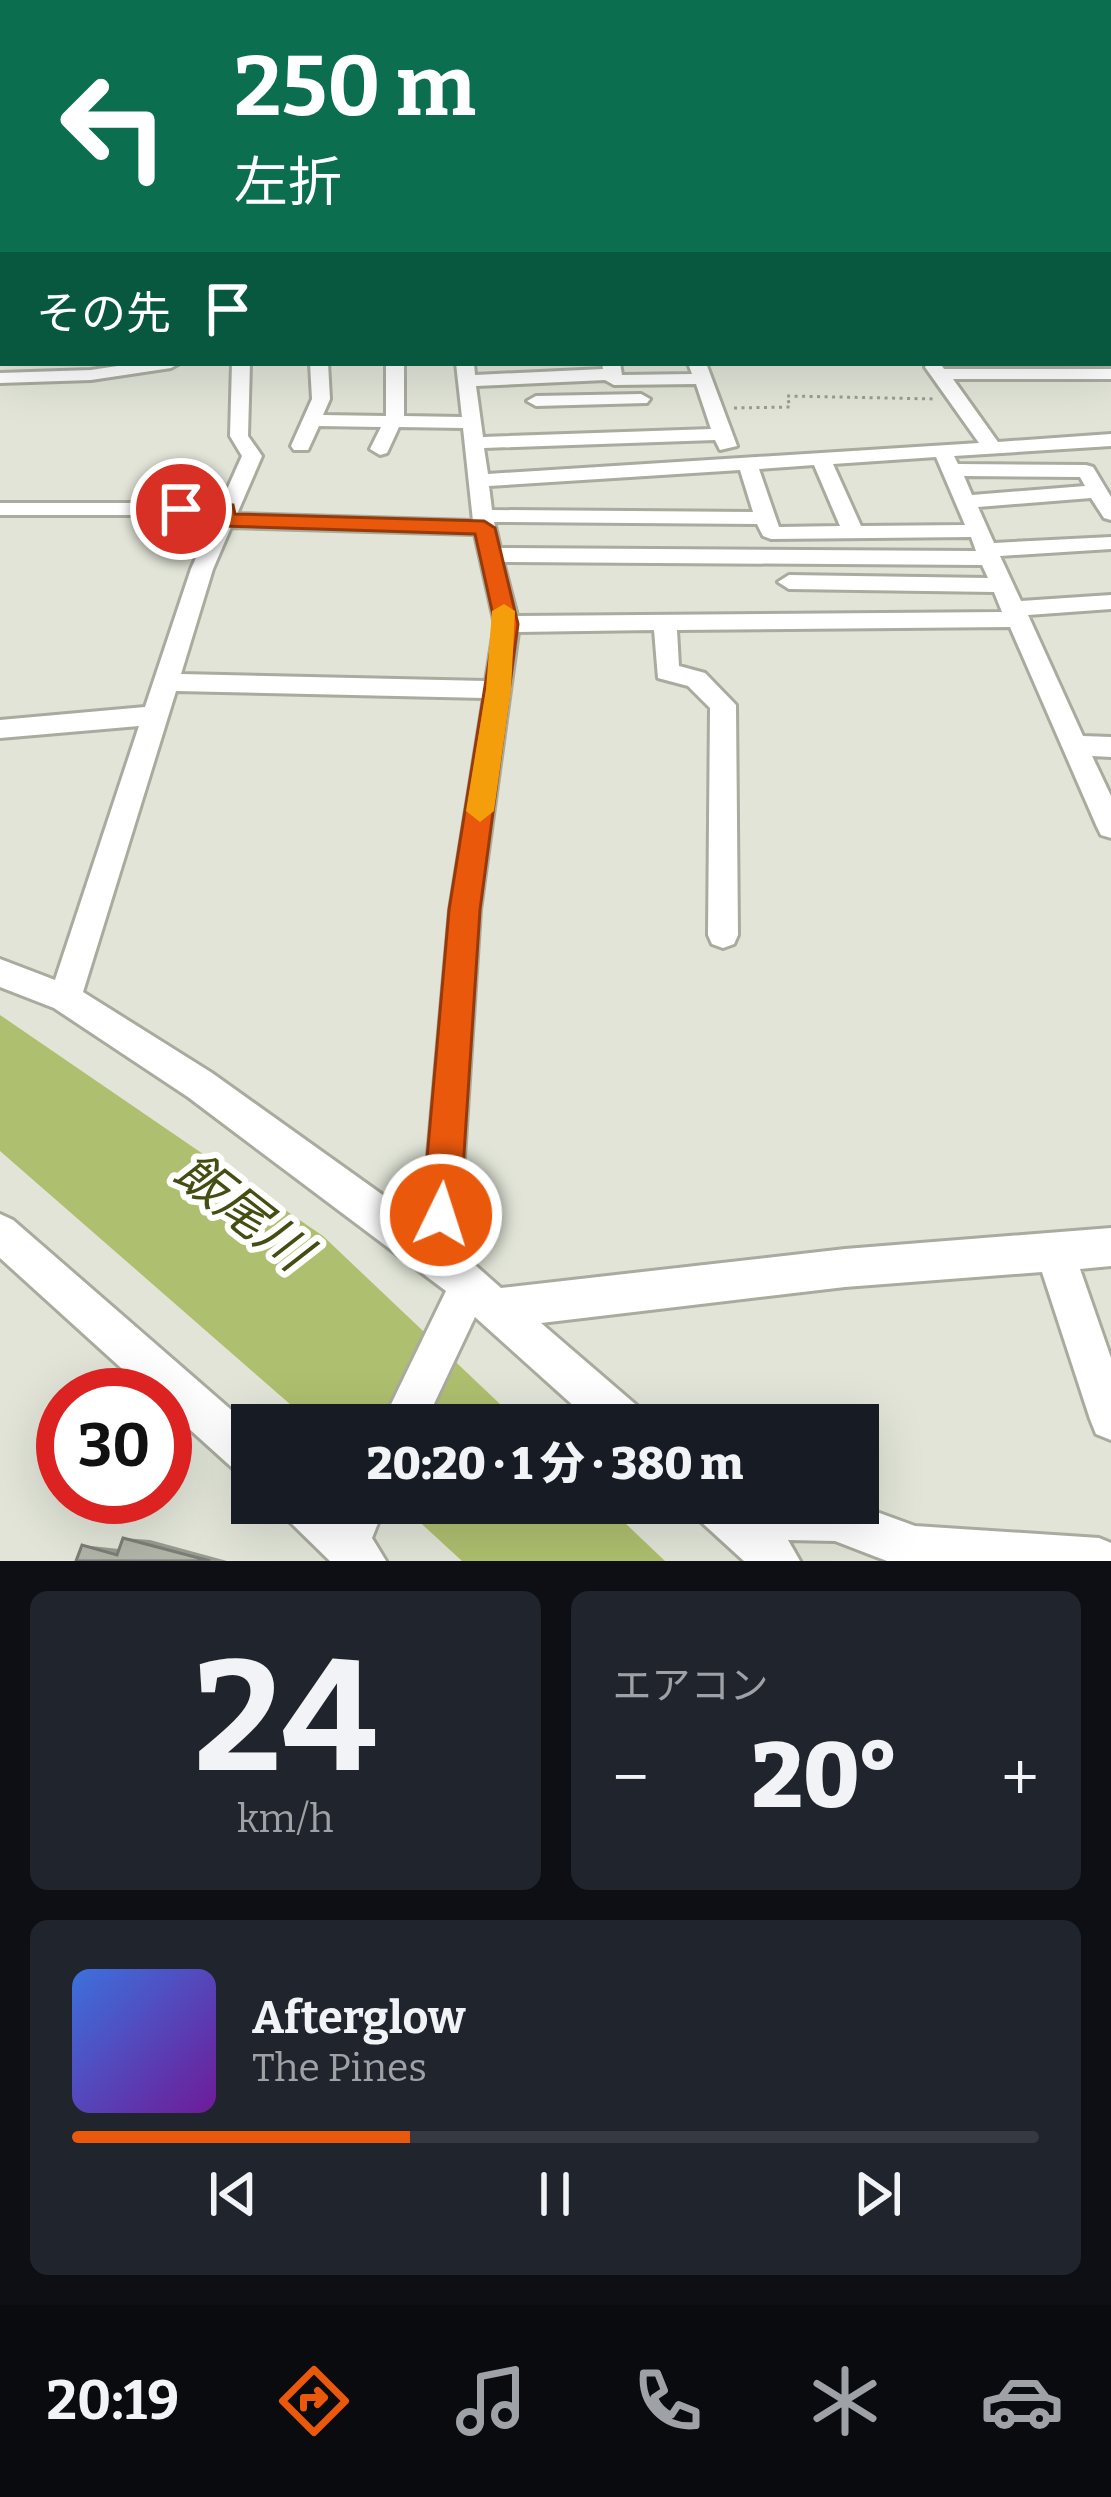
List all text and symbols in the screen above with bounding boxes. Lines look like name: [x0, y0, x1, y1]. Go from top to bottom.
text: 250 m: [234, 36, 476, 137]
icon: left: [36, 48, 192, 204]
text: 左折: [234, 151, 342, 215]
icon: arrive: [195, 276, 261, 342]
text: その先: [36, 287, 171, 341]
pin: [130, 458, 232, 560]
icon: arrive: [148, 476, 214, 542]
water label: 飯尾川: [163, 1140, 326, 1286]
position arrow: [378, 1152, 504, 1278]
speed limit sign: 30: [36, 1368, 192, 1524]
text: 20:20 · 1 分 · 380 m: [367, 1437, 743, 1491]
text: 24: [194, 1624, 377, 1811]
text: エアコン: [613, 1663, 769, 1709]
text: 20°: [751, 1723, 899, 1831]
text: −: [613, 1738, 649, 1817]
text: +: [1001, 1738, 1039, 1817]
text: km/h: [237, 1796, 334, 1842]
text: Afterglow: [252, 1991, 465, 2045]
text: The Pines: [252, 2045, 427, 2091]
icon: previous: [200, 2161, 266, 2227]
icon: pause: [522, 2161, 588, 2227]
icon: next: [845, 2161, 911, 2227]
icon: directions: [272, 2359, 356, 2443]
icon: music: [449, 2359, 533, 2443]
icon: phone: [626, 2359, 710, 2443]
icon: climate: [803, 2359, 887, 2443]
icon: car: [980, 2359, 1064, 2443]
text: 20:19: [47, 2369, 179, 2433]

